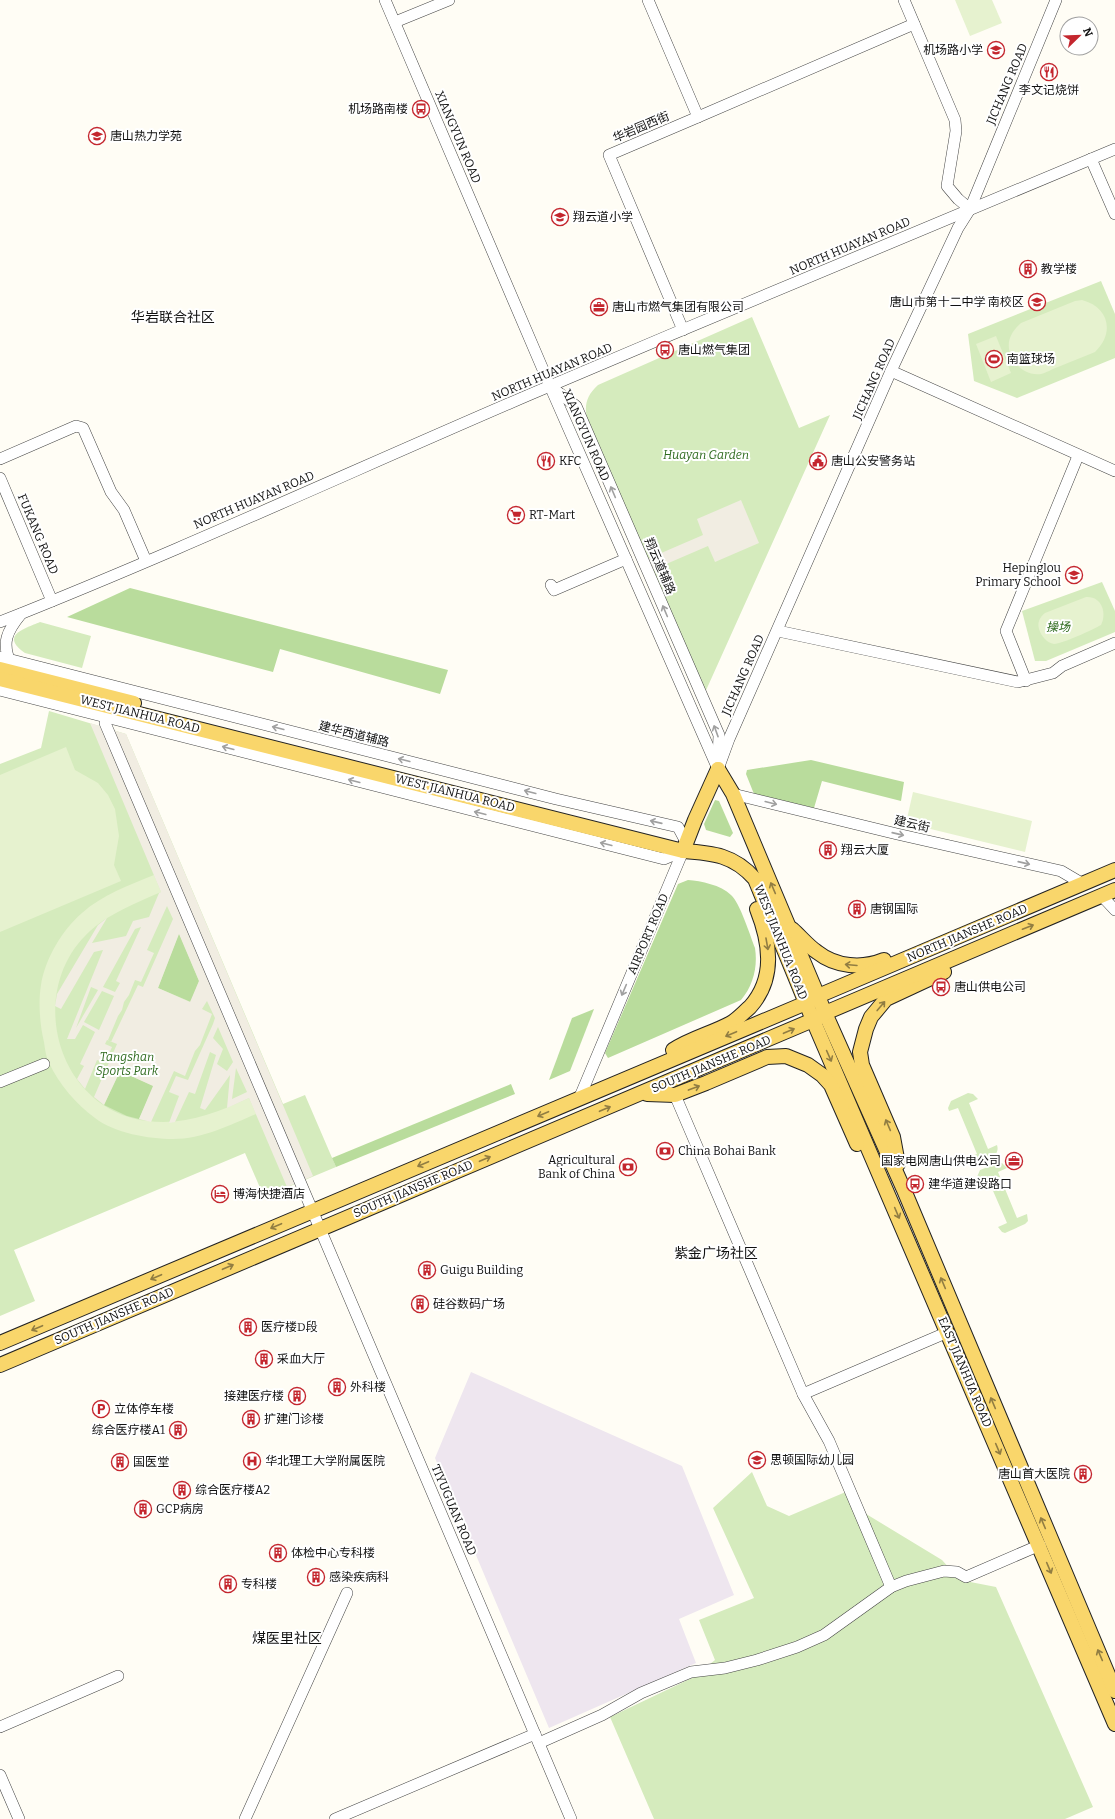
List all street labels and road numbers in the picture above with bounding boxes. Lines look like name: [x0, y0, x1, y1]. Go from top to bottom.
street label: JICHANG ROAD: [983, 41, 1030, 128]
street label: XIANGYUN ROAD: [432, 89, 484, 185]
street label: 华岩园西街: [611, 109, 671, 145]
street label: NORTH HUAYAN ROAD: [788, 214, 912, 278]
street label: JICHANG ROAD: [849, 336, 898, 423]
street label: NORTH HUAYAN ROAD: [490, 340, 614, 404]
street label: XIANGYUN ROAD: [559, 387, 613, 483]
street label: NORTH HUAYAN ROAD: [192, 468, 316, 532]
street label: FUKANG ROAD: [15, 492, 61, 576]
street label: 翔云道辅路: [642, 536, 678, 596]
street label: JICHANG ROAD: [718, 632, 767, 719]
street label: WEST JIANHUA ROAD: [79, 692, 201, 736]
street label: 建华西道辅路: [317, 718, 391, 750]
street label: WEST JIANHUA ROAD: [394, 771, 516, 815]
street label: 建云街: [893, 813, 931, 835]
street label: WEST JIANHUA ROAD: [752, 882, 810, 1002]
street label: AIRPORT ROAD: [625, 892, 671, 976]
street label: NORTH JIANSHE ROAD: [905, 901, 1029, 965]
street label: SOUTH JIANSHE ROAD: [649, 1032, 773, 1096]
street label: SOUTH JIANSHE ROAD: [351, 1157, 475, 1221]
street label: SOUTH JIANSHE ROAD: [52, 1284, 176, 1348]
street label: EAST JIANHUA ROAD: [935, 1315, 995, 1429]
street label: TIYUGUAN ROAD: [429, 1462, 479, 1558]

